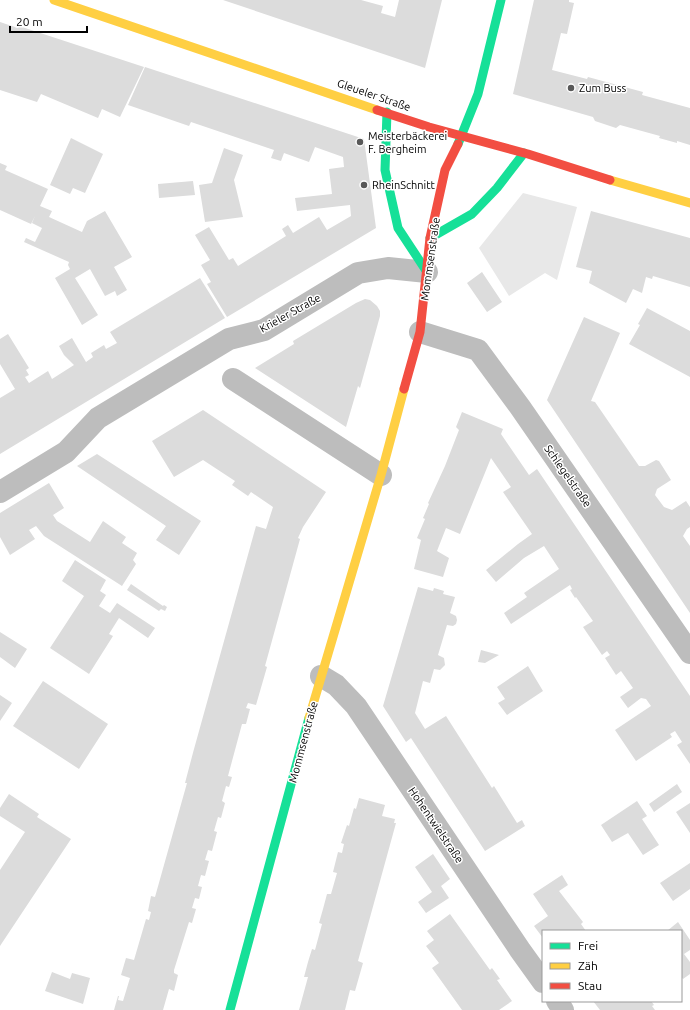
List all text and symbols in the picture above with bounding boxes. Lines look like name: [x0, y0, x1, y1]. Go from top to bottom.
scale bar: [10, 8, 87, 34]
text: 20 m: [16, 15, 43, 28]
street label: Gleueler Straße: [336, 77, 412, 113]
place label: Zum Buss: [579, 82, 626, 94]
marker: Zum Buss: [566, 83, 576, 93]
place label: Meisterbäckerei F. Bergheim: [368, 130, 447, 155]
marker: Meisterbäckerei F. Bergheim: [355, 137, 365, 147]
place label: RheinSchnitt: [372, 179, 436, 191]
marker: RheinSchnitt: [359, 180, 369, 190]
street label: Mommsenstraße: [418, 217, 442, 301]
street label: Krieler Straße: [257, 291, 323, 335]
street label: Schlegelstraße: [542, 443, 594, 509]
street label: Mommsenstraße: [286, 700, 320, 784]
street label: Hohentwielstraße: [406, 785, 466, 865]
legend: [542, 930, 682, 1002]
text: Frei: [578, 939, 598, 952]
text: Zäh: [578, 959, 598, 972]
text: Stau: [578, 979, 602, 992]

